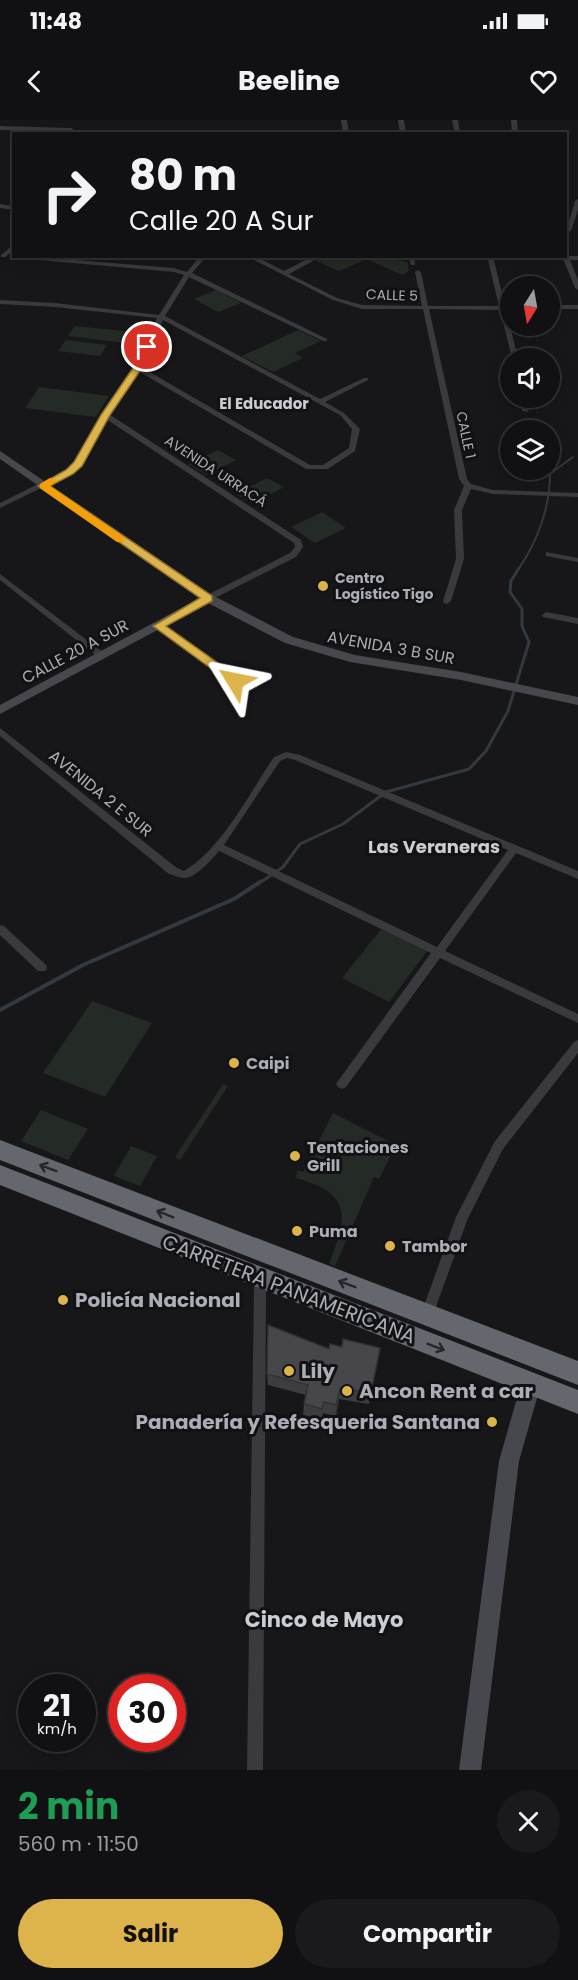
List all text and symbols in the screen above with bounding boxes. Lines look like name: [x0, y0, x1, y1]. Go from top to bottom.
text: 11:48: [30, 6, 82, 37]
text: Beeline: [238, 62, 340, 99]
icon: back: [18, 65, 51, 98]
icon: heart: [527, 65, 560, 98]
text: 80 m: [129, 146, 237, 205]
icon: right: [30, 156, 108, 234]
text: Calle 20 A Sur: [129, 202, 314, 239]
north arrow: [500, 276, 560, 336]
map controls: [500, 276, 560, 480]
street label: CALLE 5: [366, 284, 418, 306]
pin: [121, 321, 172, 372]
icon: arrive: [130, 330, 163, 363]
button: sound: [500, 348, 560, 408]
district label: El Educador: [219, 393, 309, 414]
street label: CALLE 1: [451, 410, 481, 460]
button: layers: [500, 420, 560, 480]
street label: AVENIDA URRACÁ: [161, 430, 271, 512]
place label: Centro Logístico Tigo: [335, 568, 433, 604]
marker: Centro Logístico Tigo: [316, 579, 330, 593]
street label: CALLE 20 A SUR: [18, 614, 133, 689]
street label: AVENIDA 3 B SUR: [325, 625, 456, 670]
position arrow: [203, 649, 267, 713]
street label: AVENIDA 2 E SUR: [44, 744, 157, 842]
district label: Las Veraneras: [368, 834, 500, 859]
place label: Caipi: [246, 1052, 289, 1075]
marker: Caipi: [227, 1056, 241, 1070]
place label: Tentaciones Grill: [307, 1136, 409, 1177]
marker: Tentaciones Grill: [288, 1149, 302, 1163]
one-way arrow: [39, 1162, 58, 1173]
one-way arrow: [156, 1208, 175, 1219]
place label: Puma: [309, 1220, 358, 1243]
marker: Puma: [290, 1224, 304, 1238]
street label: CARRETERA PANAMERICANA: [158, 1228, 420, 1350]
place label: Tambor: [402, 1235, 467, 1258]
marker: Tambor: [383, 1239, 397, 1253]
one-way arrow: [338, 1278, 357, 1289]
place label: Policía Nacional: [75, 1286, 241, 1314]
marker: Policía Nacional: [56, 1293, 70, 1307]
one-way arrow: [427, 1342, 445, 1353]
place label: Lily: [301, 1357, 335, 1385]
marker: Lily: [282, 1364, 296, 1378]
place label: Ancon Rent a car: [359, 1377, 533, 1405]
marker: Ancon Rent a car: [340, 1384, 354, 1398]
place label: Panadería y Refesqueria Santana: [135, 1408, 480, 1436]
marker: Panadería y Refesqueria Santana: [485, 1415, 499, 1429]
district label: Cinco de Mayo: [245, 1605, 403, 1634]
speed limit sign: 30: [108, 1674, 186, 1752]
text: 21: [43, 1684, 71, 1727]
text: km/h: [37, 1718, 77, 1739]
text: 2 min: [18, 1781, 119, 1832]
button: close: [497, 1790, 560, 1853]
text: 560 m · 11:50: [18, 1830, 139, 1858]
button: Salir: [18, 1899, 283, 1968]
button: Compartir: [295, 1899, 560, 1968]

